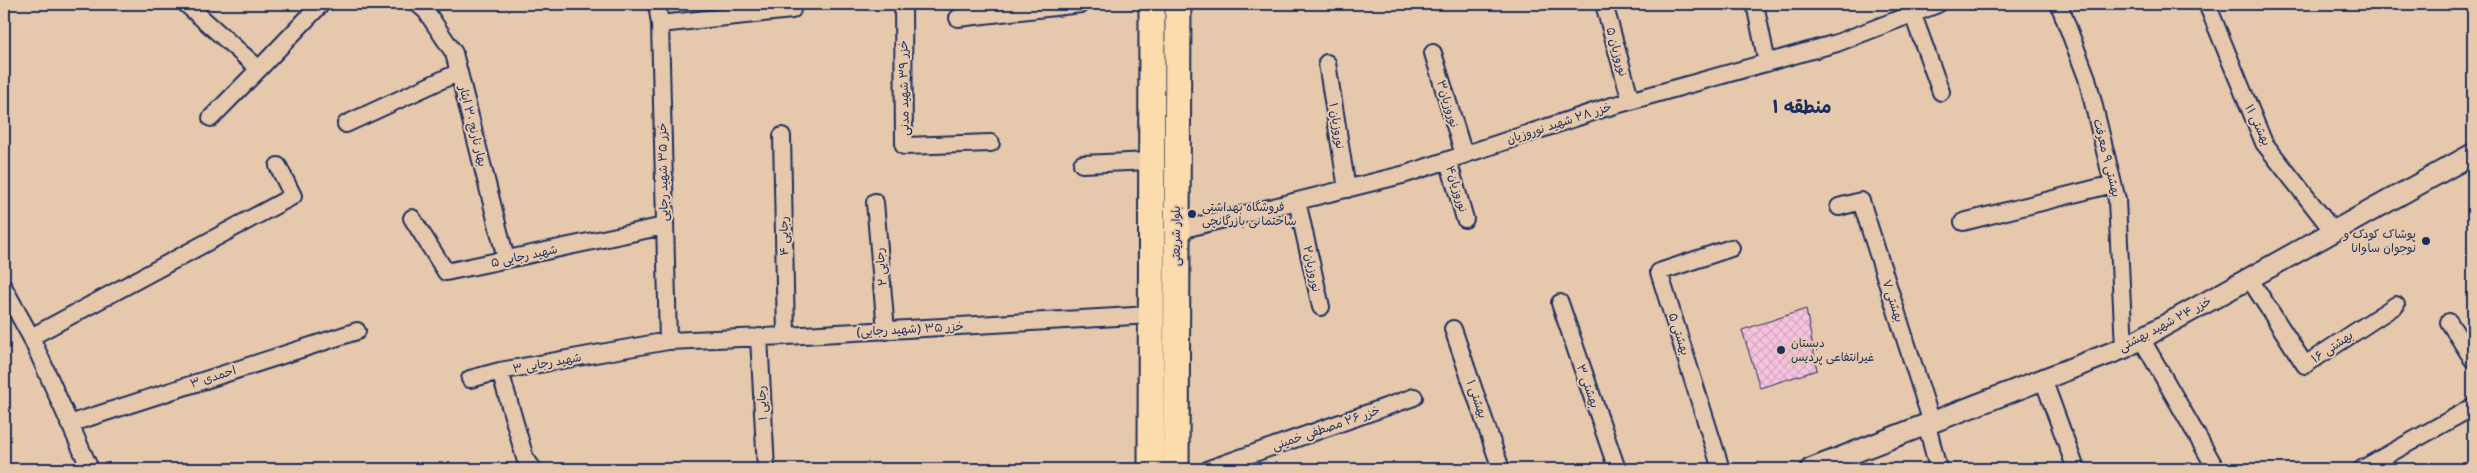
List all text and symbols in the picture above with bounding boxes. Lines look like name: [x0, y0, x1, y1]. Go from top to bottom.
street label: نوروزیان ۵: [1602, 26, 1631, 79]
street label: خزر ۳۹ شهید مدنی: [896, 40, 913, 136]
street label: نوروزیان۳: [1433, 78, 1462, 130]
street label: بهار نارنج ۳۰ ایثار: [454, 83, 490, 169]
district label: منطقه ۱: [1773, 97, 1831, 118]
street label: خزر ۲۸ شهید نوروزیان: [1505, 99, 1613, 148]
street label: نوروزیان ۱: [1325, 102, 1348, 150]
street label: بهشتی ۱۱: [2241, 102, 2274, 148]
street label: بهشتی ۹ معرفت: [2090, 117, 2124, 199]
street label: خزر ۳۵ شهید رجایی: [655, 123, 672, 221]
street label: نوروزیان۴: [1442, 164, 1471, 215]
place label: فروشگاه بهداشتی ساختمانی بازرگانچی: [1202, 200, 1296, 229]
street label: بلوار شریعتی: [1169, 206, 1184, 266]
marker: فروشگاه بهداشتی ساختمانی بازرگانچی: [1186, 208, 1198, 220]
street label: رجایی ۴: [777, 216, 792, 256]
place label: پوشاک کودک و نوجوان ساوانا: [2343, 227, 2416, 256]
marker: پوشاک کودک و نوجوان ساوانا: [2420, 235, 2432, 247]
street label: شهید رجایی ۵: [489, 242, 559, 271]
street label: نوروزیان۲: [1299, 244, 1324, 294]
street label: رجایی ۲: [872, 247, 891, 287]
street label: بهشتی ۷: [1879, 278, 1906, 324]
street label: خزر ۲۴ شهید بهشتی: [2116, 294, 2214, 355]
street label: بهشتی ۵: [1665, 311, 1692, 357]
street label: خزر ۳۵ (شهید رجایی): [856, 319, 964, 340]
street label: بهشتی ۱۶: [2309, 328, 2356, 367]
place label: دبستان غیرانتفاعی پردیس: [1791, 336, 1874, 365]
marker: دبستان غیرانتفاعی پردیس: [1775, 344, 1787, 356]
street label: شهید رجایی ۳: [512, 350, 583, 377]
street label: بهشتی ۳: [1573, 362, 1602, 410]
street label: احمدی ۳: [188, 363, 238, 392]
street label: بهشتی ۱: [1463, 378, 1490, 420]
street label: رجایی ۱: [754, 385, 771, 421]
street label: خزر ۲۶ مصطفی خمینی: [1270, 403, 1382, 454]

